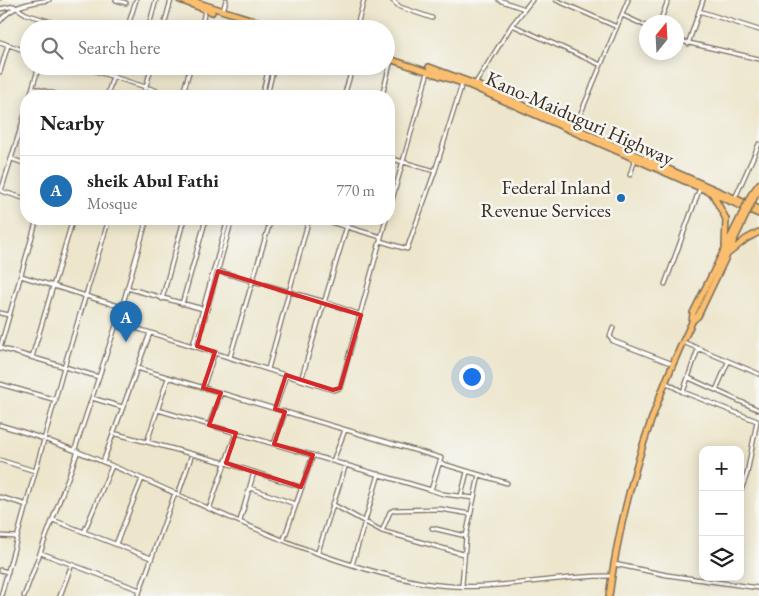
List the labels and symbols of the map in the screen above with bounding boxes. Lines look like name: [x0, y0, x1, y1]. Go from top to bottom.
north arrow: [639, 15, 684, 60]
street label: Kano-Maiduguri Highway: [482, 65, 678, 171]
place label: Federal Inland Revenue Services: [481, 174, 612, 223]
marker: Federal Inland Revenue Services: [615, 192, 627, 204]
pin: A: [110, 301, 142, 342]
your location: [459, 364, 485, 390]

